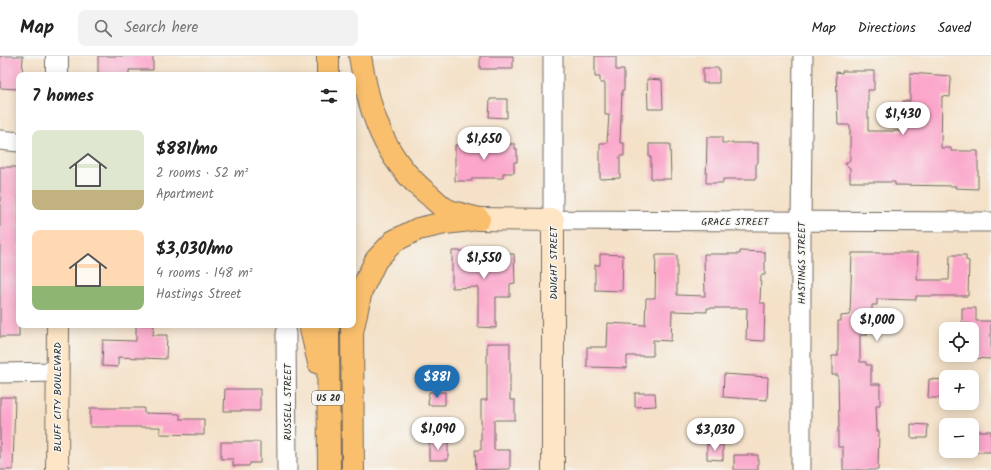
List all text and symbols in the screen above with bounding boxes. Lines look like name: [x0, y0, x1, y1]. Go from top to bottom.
search box: [78, 10, 358, 46]
text: Map: [20, 13, 54, 43]
text: Search here: [124, 16, 198, 40]
icon: search: [92, 17, 114, 39]
text: Map: [811, 17, 836, 39]
text: Directions: [858, 17, 916, 39]
text: Saved: [938, 17, 971, 39]
text: 7 homes: [32, 83, 94, 110]
icon: filters: [318, 85, 340, 107]
pin: $1,430: [870, 102, 936, 136]
text: $1,430: [885, 104, 921, 125]
pin: $1,650: [451, 127, 517, 161]
text: $1,650: [466, 129, 502, 150]
text: $881/mo: [156, 136, 218, 163]
icon: home: [64, 146, 112, 194]
text: 2 rooms · 52 m²: [156, 163, 248, 184]
text: Apartment: [156, 184, 214, 205]
street label: GRACE STREET: [701, 214, 770, 230]
street label: HASTINGS STREET: [794, 220, 810, 304]
street label: DWIGHT STREET: [546, 225, 562, 300]
text: $3,030/mo: [156, 236, 233, 263]
icon: home: [64, 246, 112, 294]
pin: $1,550: [451, 246, 517, 280]
text: $1,550: [467, 248, 501, 269]
text: 4 rooms · 148 m²: [156, 263, 253, 284]
text: Hastings Street: [156, 284, 241, 305]
pin: $1,000: [844, 308, 910, 342]
text: $1,000: [859, 310, 895, 331]
map controls: [939, 322, 979, 458]
button: locate: [939, 322, 979, 362]
street label: BLUFF CITY BOULEVARD: [50, 341, 66, 452]
street label: RUSSELL STREET: [280, 362, 296, 440]
pin: $881: [413, 365, 461, 399]
text: $881: [424, 367, 450, 388]
button: +: [939, 370, 979, 410]
road number: US 20: [312, 391, 344, 405]
pin: $1,090: [405, 417, 471, 451]
pin: $3,030: [682, 418, 748, 452]
button: −: [939, 418, 979, 458]
text: $1,090: [421, 419, 455, 440]
text: $3,030: [696, 420, 734, 441]

